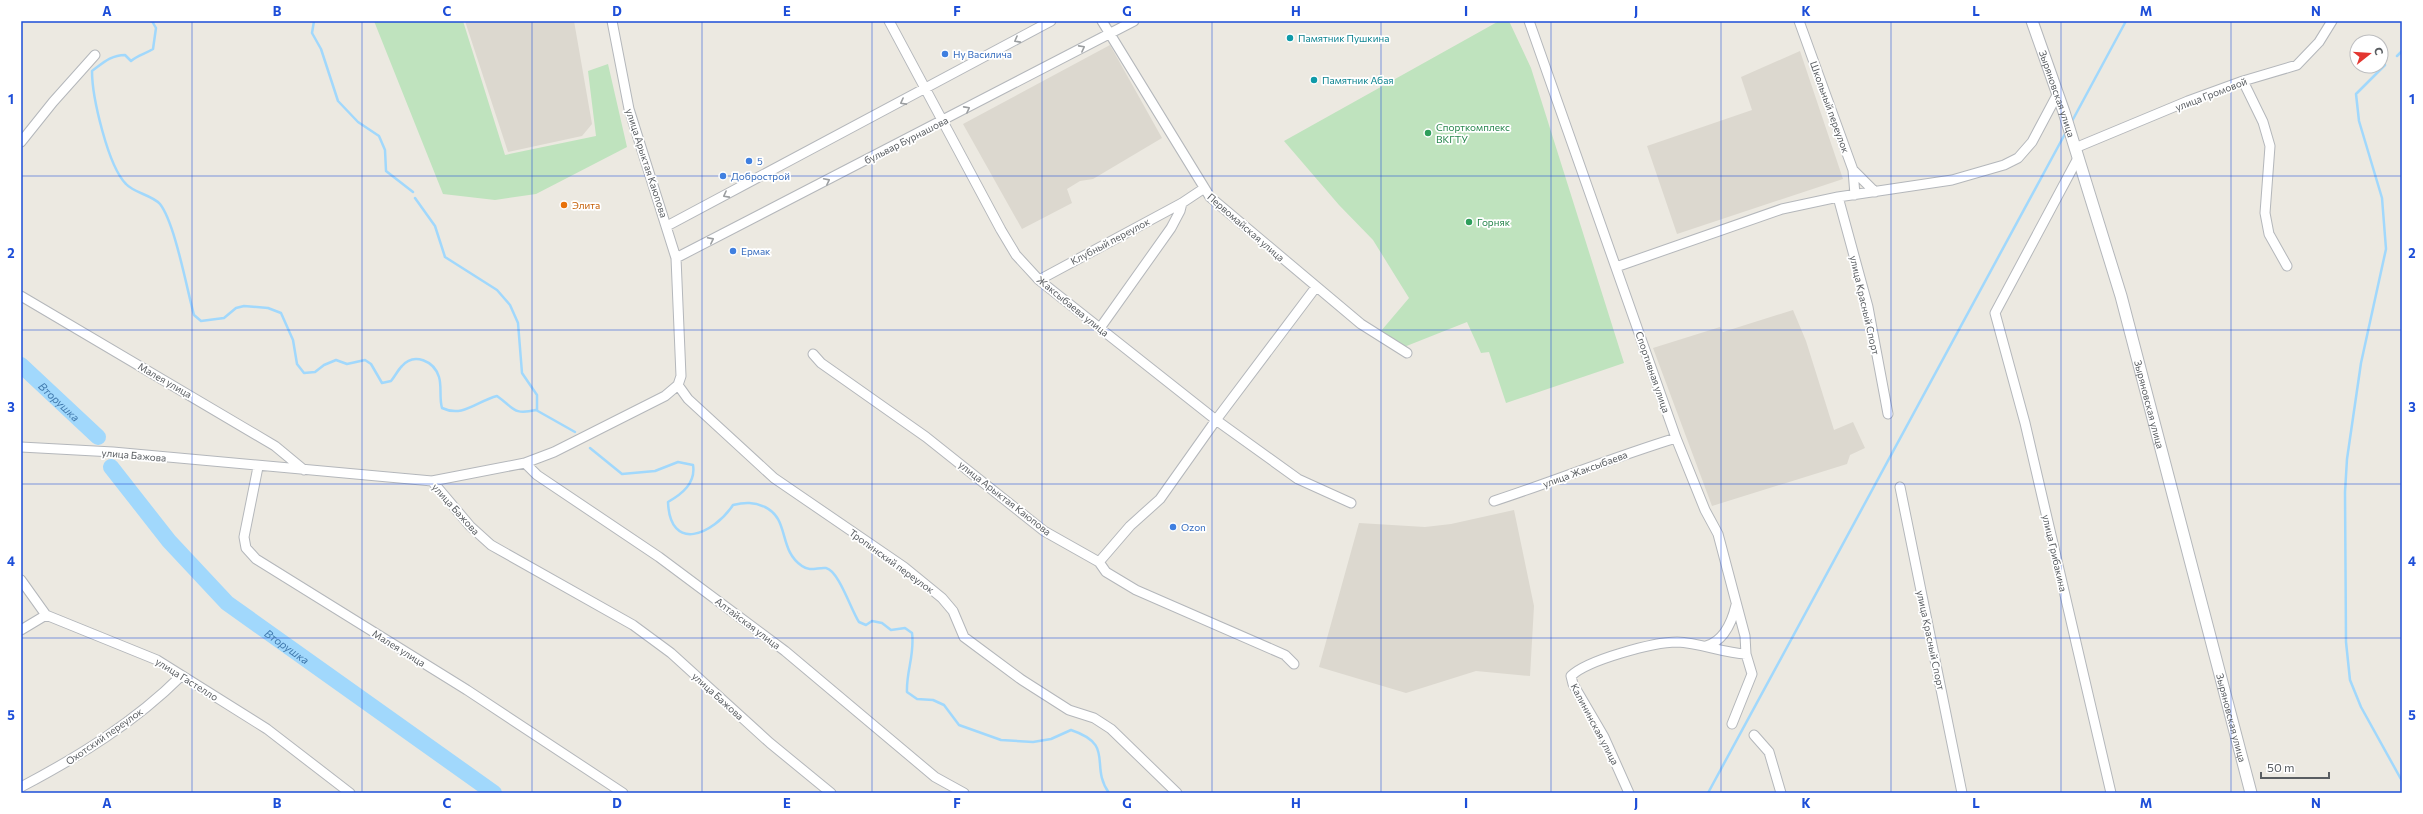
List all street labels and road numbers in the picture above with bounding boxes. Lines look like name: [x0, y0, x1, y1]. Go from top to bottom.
street label: Зыряновская улица: [2037, 49, 2077, 139]
street label: Школьный переулок: [1808, 59, 1852, 155]
street label: улица Громовой: [2173, 75, 2249, 113]
street label: улица Арыктая Каюпова: [624, 107, 670, 219]
street label: бульвар Бурнашова: [862, 114, 950, 166]
street label: Первомайская улица: [1205, 190, 1287, 264]
street label: Клубный переулок: [1068, 215, 1152, 267]
street label: улица Красный Спорт: [1848, 254, 1882, 356]
street label: Жаксыбаева улица: [1035, 273, 1111, 339]
street label: Спортивная улица: [1633, 330, 1673, 414]
street label: Зыряновская улица: [2132, 359, 2167, 450]
street label: Малея улица: [136, 360, 194, 400]
street label: улица Бажова: [101, 446, 167, 464]
street label: улица Жаксыбаева: [1541, 448, 1629, 490]
street label: улица Арыктая Каюпова: [956, 458, 1054, 538]
street label: улица Бажова: [430, 481, 482, 537]
street label: улица Грибакина: [2040, 513, 2070, 593]
street label: Тропинский переулок: [847, 526, 937, 596]
street label: улица Красный Спорт: [1915, 589, 1947, 691]
street label: Алтайская улица: [713, 595, 783, 651]
street label: Малея улица: [370, 627, 428, 669]
street label: улица Гастелло: [153, 655, 221, 703]
street label: улица Бажова: [690, 670, 746, 722]
street label: Зыряновская улица: [2214, 672, 2249, 763]
street label: Калининская улица: [1568, 681, 1622, 767]
street label: Охотский переулок: [63, 705, 145, 767]

